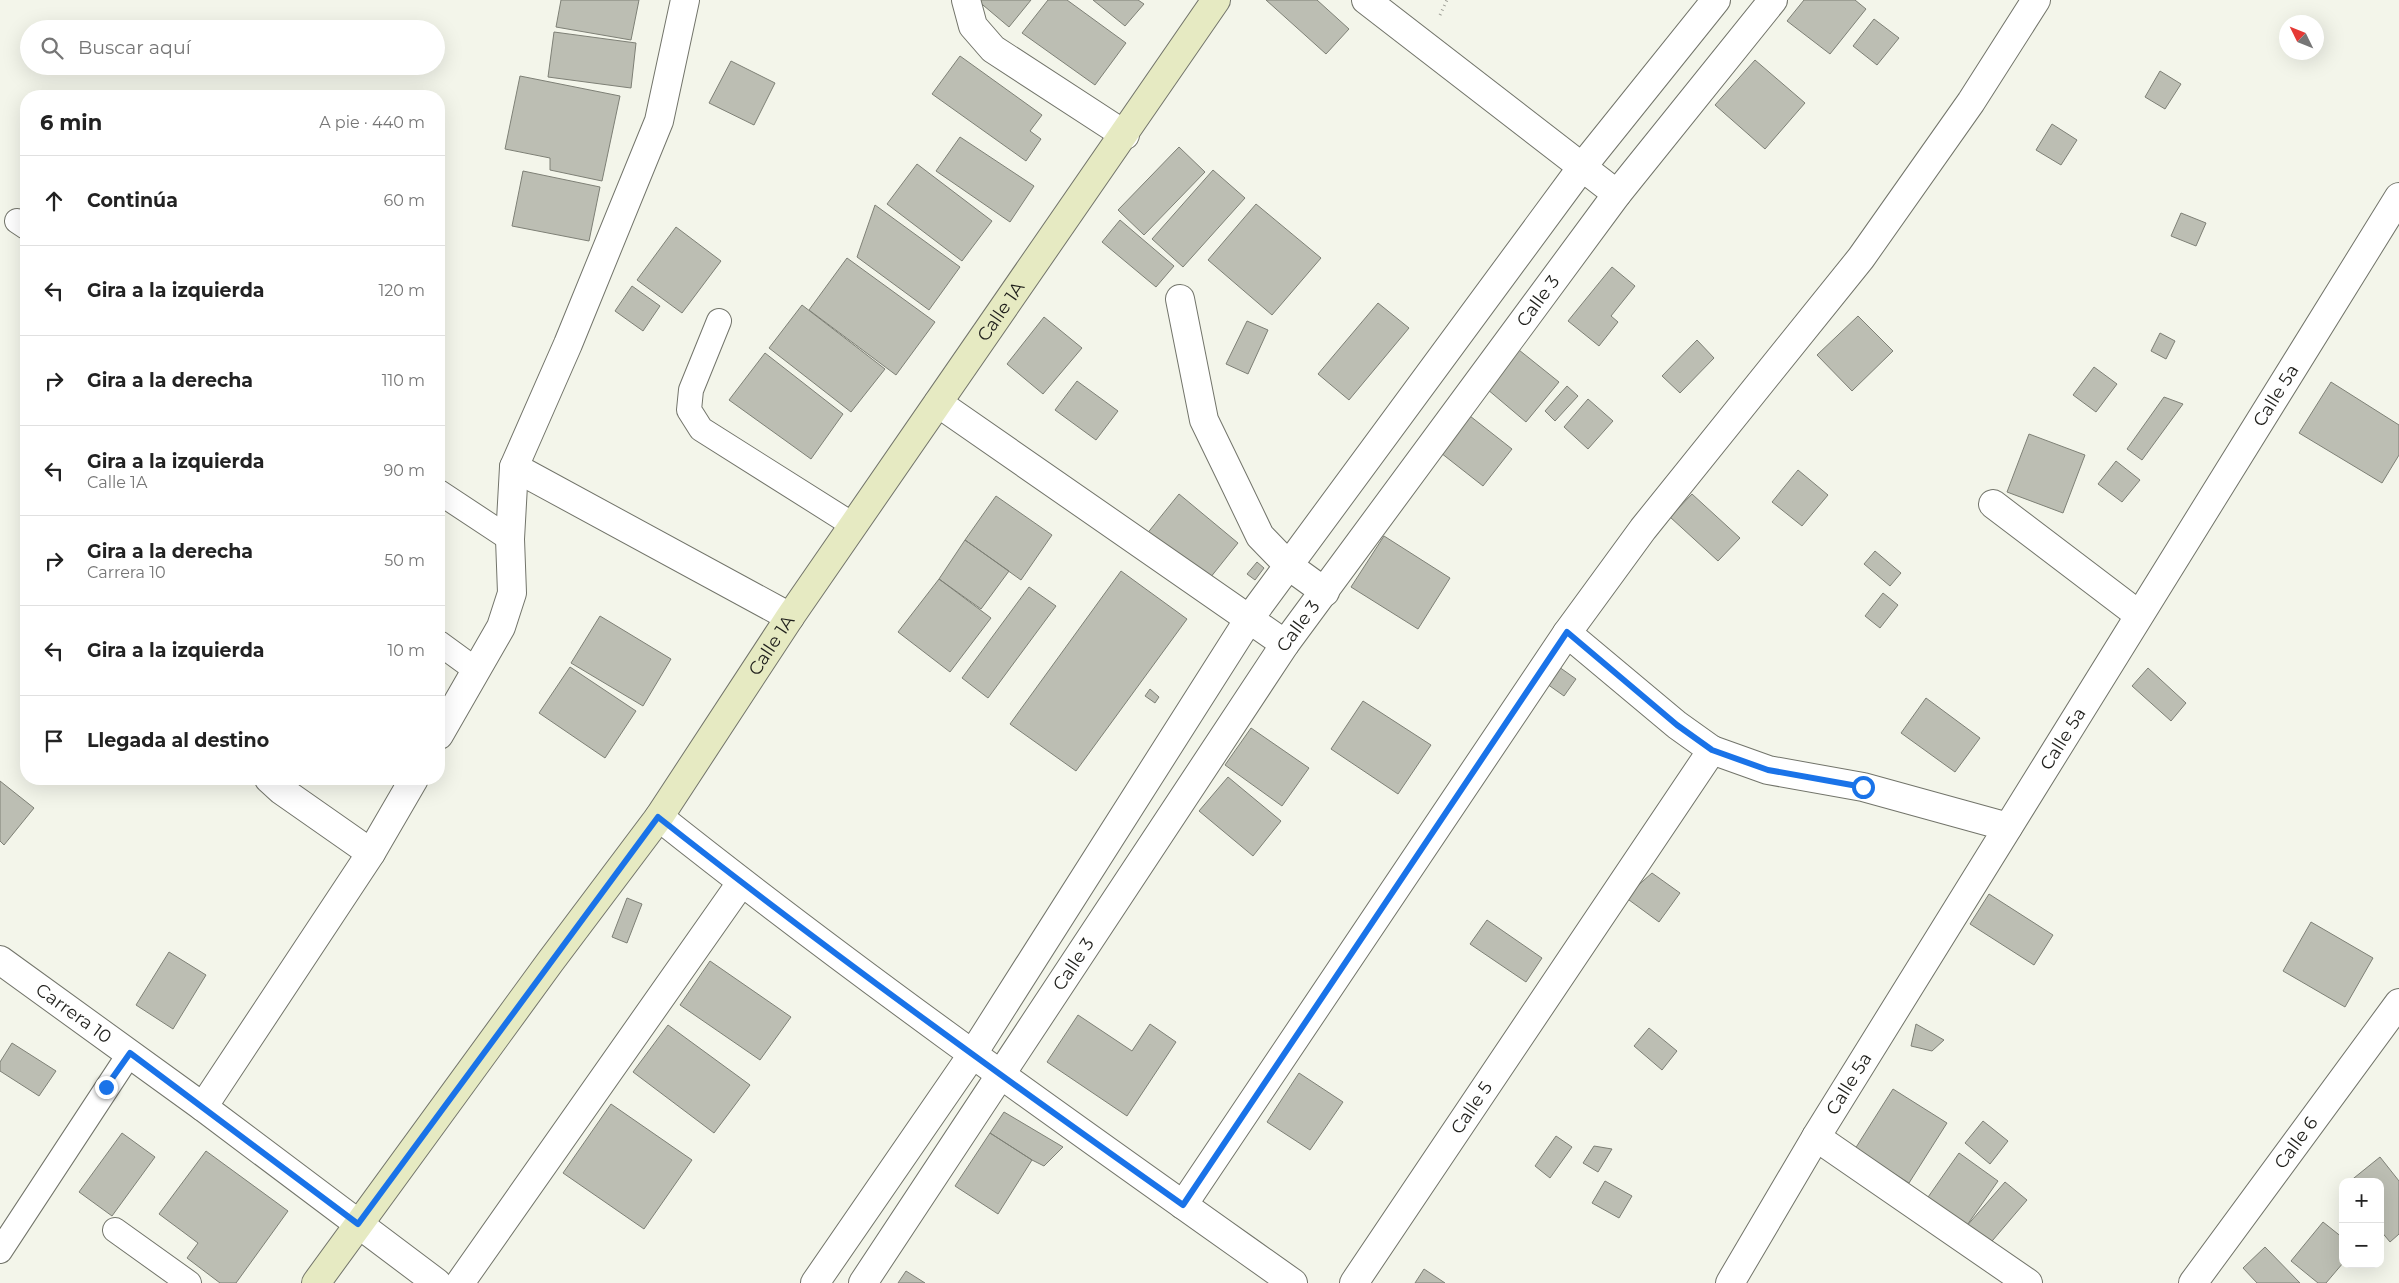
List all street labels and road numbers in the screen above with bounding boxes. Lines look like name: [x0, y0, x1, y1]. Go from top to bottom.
street label: Calle 3: [1512, 271, 1564, 331]
street label: Calle 1A: [973, 277, 1029, 346]
street label: Calle 5a: [2248, 360, 2304, 431]
street label: Calle 3: [1272, 596, 1324, 656]
street label: Calle 1A: [744, 611, 799, 680]
street label: Calle 5a: [2035, 704, 2091, 774]
street label: Calle 3: [1048, 934, 1099, 995]
street label: Carrera 10: [31, 979, 116, 1048]
street label: Calle 5a: [1821, 1049, 1877, 1119]
street label: Calle 5: [1446, 1077, 1497, 1138]
street label: Calle 6: [2270, 1112, 2323, 1173]

